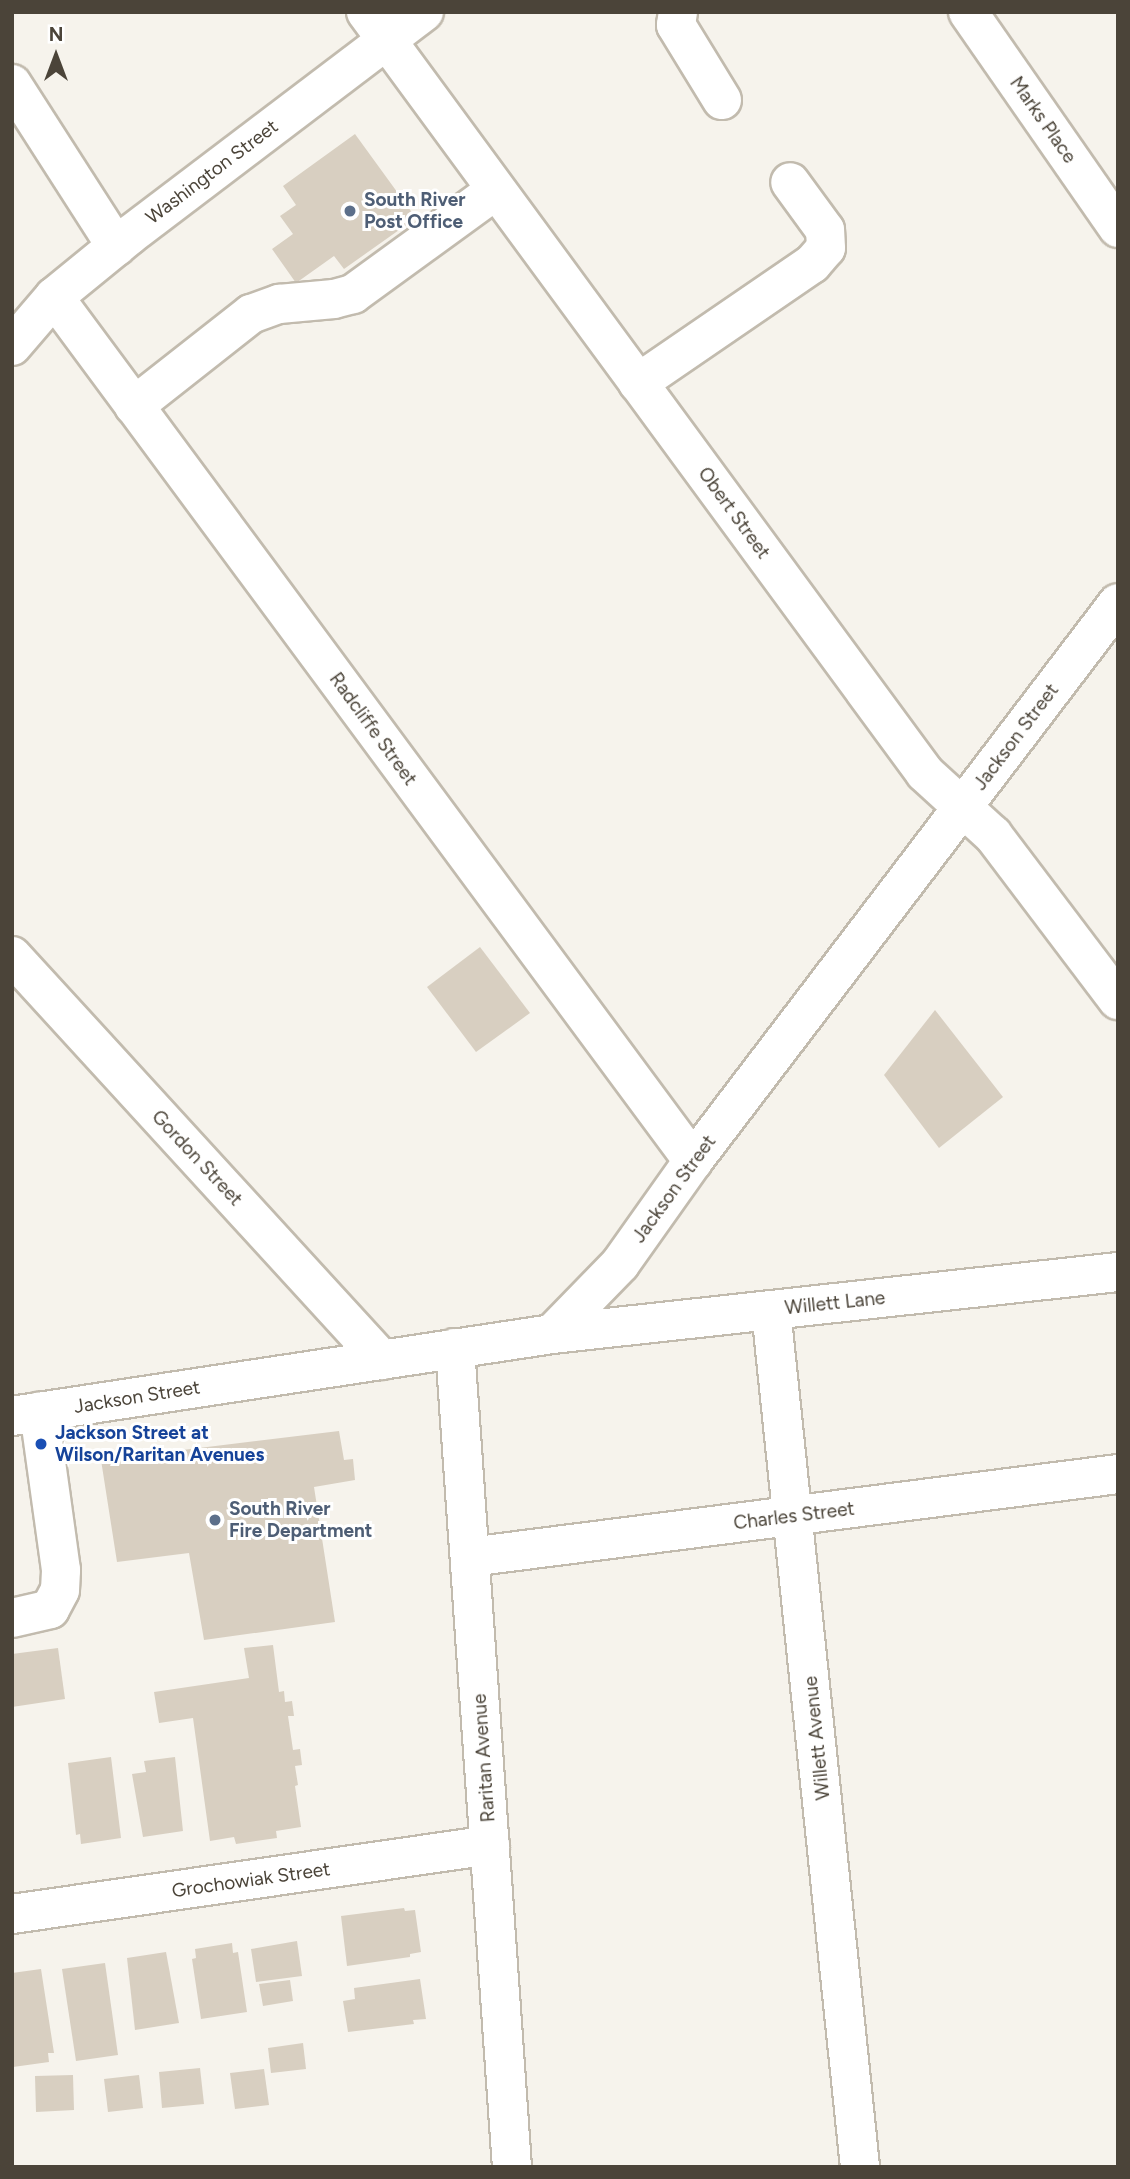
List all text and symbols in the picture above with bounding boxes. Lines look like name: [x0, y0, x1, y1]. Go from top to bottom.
north arrow: [21, 21, 91, 91]
text: N: [49, 23, 63, 46]
street label: Marks Place: [1005, 72, 1081, 168]
street label: Washington Street: [141, 115, 283, 229]
place label: South River Post Office: [364, 189, 466, 233]
marker: South River Post Office: [342, 203, 358, 219]
street label: Obert Street: [693, 463, 775, 563]
street label: Radcliffe Street: [324, 668, 422, 790]
street label: Jackson Street: [969, 679, 1063, 795]
street label: Gordon Street: [147, 1105, 247, 1211]
street label: Jackson Street: [627, 1131, 721, 1247]
street label: Willett Lane: [784, 1286, 886, 1320]
street label: Jackson Street: [72, 1376, 202, 1418]
place label: Jackson Street at Wilson/Raritan Avenues: [55, 1422, 264, 1466]
marker: Jackson Street at Wilson/Raritan Avenues: [33, 1436, 49, 1452]
street label: Charles Street: [732, 1497, 856, 1535]
place label: South River Fire Department: [229, 1498, 372, 1542]
marker: South River Fire Department: [207, 1512, 223, 1528]
street label: Willett Avenue: [799, 1675, 835, 1801]
street label: Raritan Avenue: [468, 1693, 500, 1823]
street label: Grochowiak Street: [170, 1858, 332, 1902]

